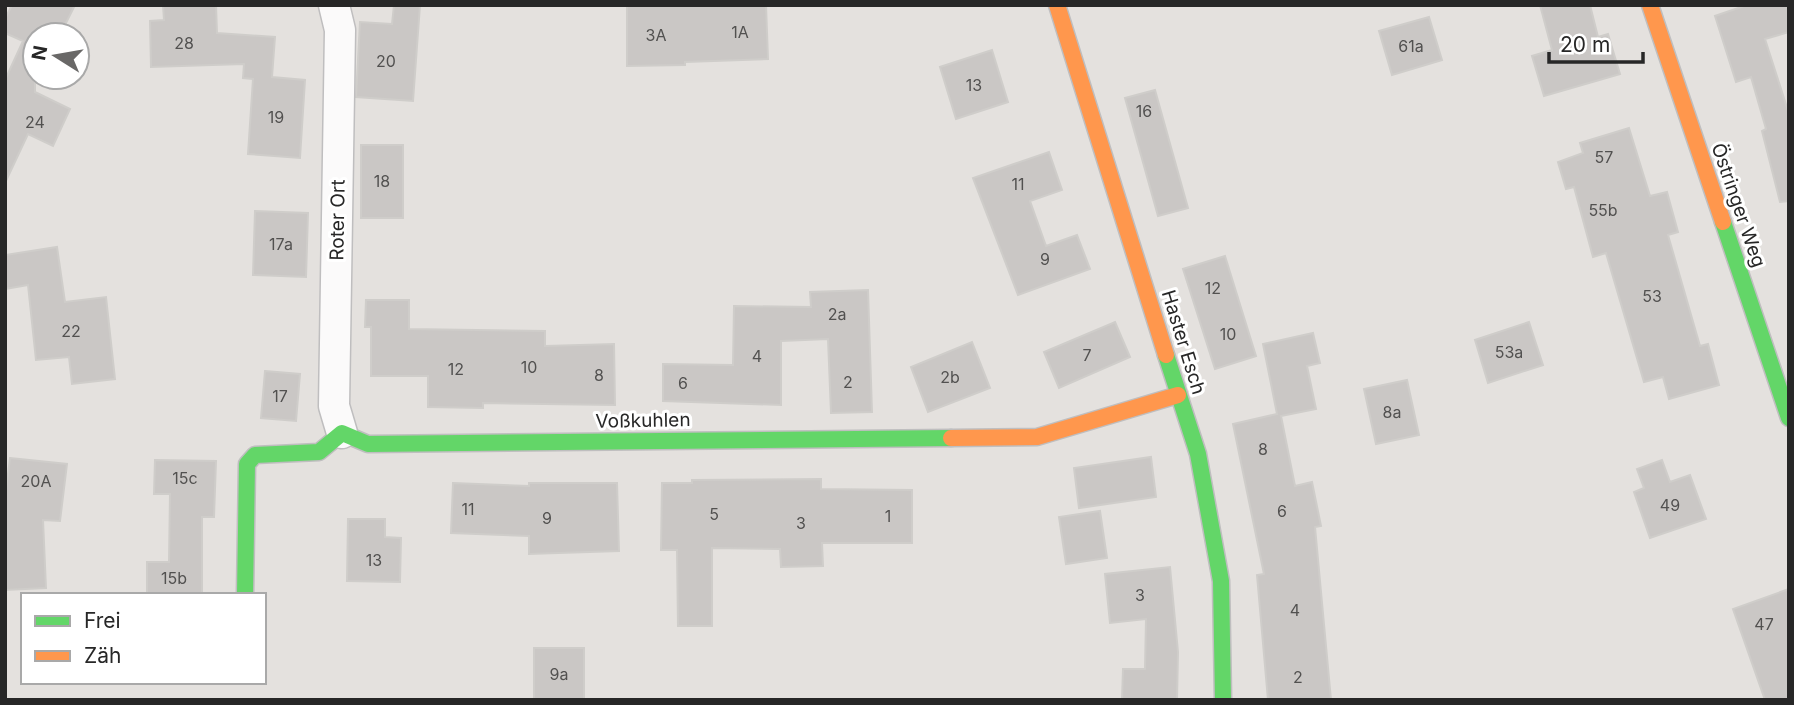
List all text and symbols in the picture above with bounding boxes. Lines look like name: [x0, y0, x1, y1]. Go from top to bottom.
north arrow: [21, 21, 91, 91]
scale bar: [1549, 21, 1644, 65]
house number: 1A: [731, 22, 749, 42]
house number: 3A: [646, 25, 666, 45]
text: 20 m: [1560, 32, 1610, 57]
house number: 28: [174, 33, 194, 53]
house number: 61a: [1398, 36, 1424, 56]
text: N: [27, 44, 52, 62]
house number: 20: [376, 51, 396, 71]
house number: 13: [966, 75, 982, 95]
house number: 16: [1136, 101, 1152, 121]
house number: 19: [268, 107, 284, 127]
house number: 24: [25, 112, 45, 132]
street label: Östringer Weg: [1707, 140, 1771, 270]
house number: 57: [1595, 147, 1613, 167]
house number: 18: [374, 171, 390, 191]
house number: 11: [1011, 174, 1025, 194]
street label: Roter Ort: [325, 179, 350, 261]
house number: 55b: [1588, 200, 1618, 220]
house number: 17a: [269, 234, 293, 254]
house number: 9: [1040, 249, 1050, 269]
house number: 12: [1205, 278, 1221, 298]
house number: 53: [1642, 286, 1662, 306]
street label: Haster Esch: [1157, 287, 1210, 397]
house number: 2a: [828, 304, 846, 324]
house number: 22: [61, 321, 81, 341]
house number: 10: [1220, 324, 1236, 344]
house number: 53a: [1495, 342, 1523, 362]
house number: 7: [1082, 345, 1092, 365]
house number: 4: [752, 346, 762, 366]
house number: 10: [521, 357, 537, 377]
house number: 12: [448, 359, 464, 379]
house number: 8: [594, 365, 604, 385]
house number: 2b: [940, 367, 960, 387]
house number: 2: [843, 372, 853, 392]
house number: 6: [678, 373, 688, 393]
house number: 17: [272, 386, 288, 406]
house number: 8a: [1383, 402, 1401, 422]
street label: Voßkuhlen: [595, 408, 691, 433]
house number: 8: [1258, 439, 1268, 459]
house number: 15c: [172, 468, 198, 488]
house number: 20A: [21, 471, 51, 491]
house number: 49: [1660, 495, 1680, 515]
house number: 11: [461, 499, 475, 519]
house number: 6: [1277, 501, 1287, 521]
house number: 5: [709, 504, 719, 524]
house number: 1: [885, 506, 891, 526]
house number: 9: [542, 508, 552, 528]
house number: 3: [796, 513, 806, 533]
house number: 13: [366, 550, 382, 570]
house number: 15b: [161, 568, 187, 588]
house number: 3: [1135, 585, 1145, 605]
legend: [21, 593, 266, 684]
house number: 4: [1290, 600, 1300, 620]
text: Frei: [84, 608, 121, 633]
house number: 47: [1754, 614, 1774, 634]
text: Zäh: [84, 643, 121, 668]
house number: 9a: [550, 664, 568, 684]
house number: 2: [1293, 667, 1303, 687]

